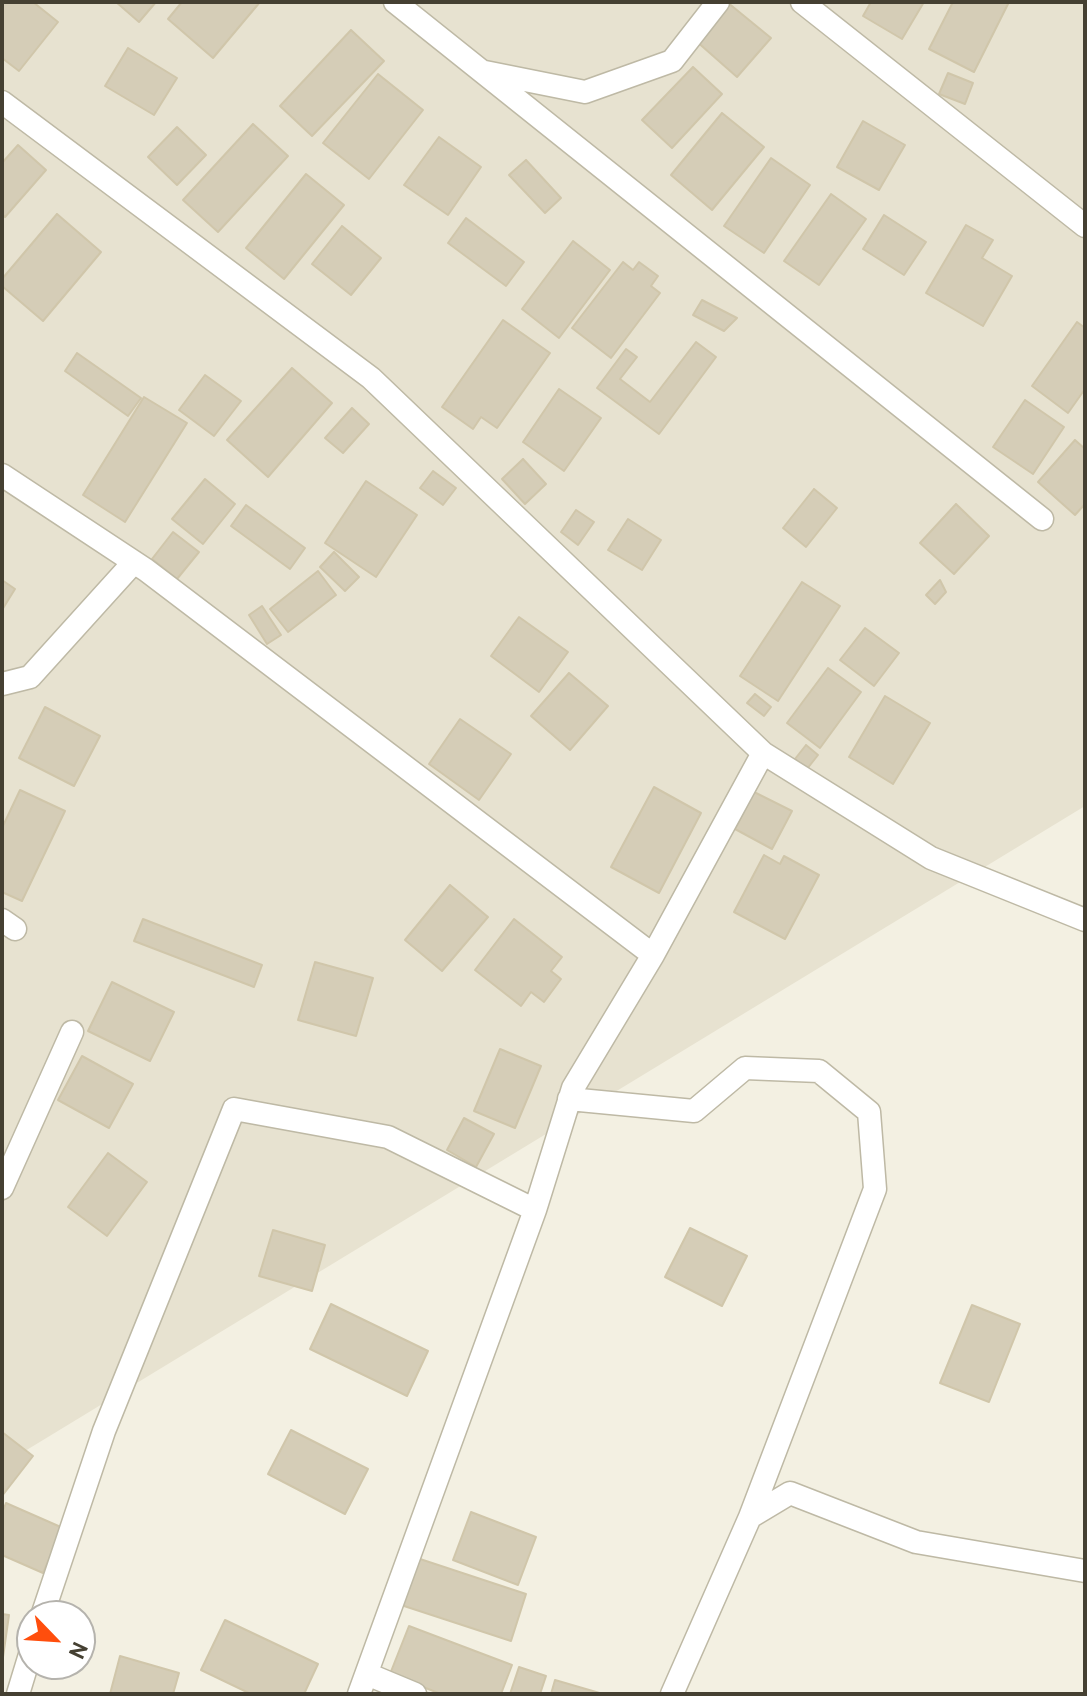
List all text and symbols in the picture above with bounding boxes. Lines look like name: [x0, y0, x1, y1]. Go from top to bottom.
north arrow: [16, 1600, 96, 1680]
text: N: [61, 1637, 92, 1662]

